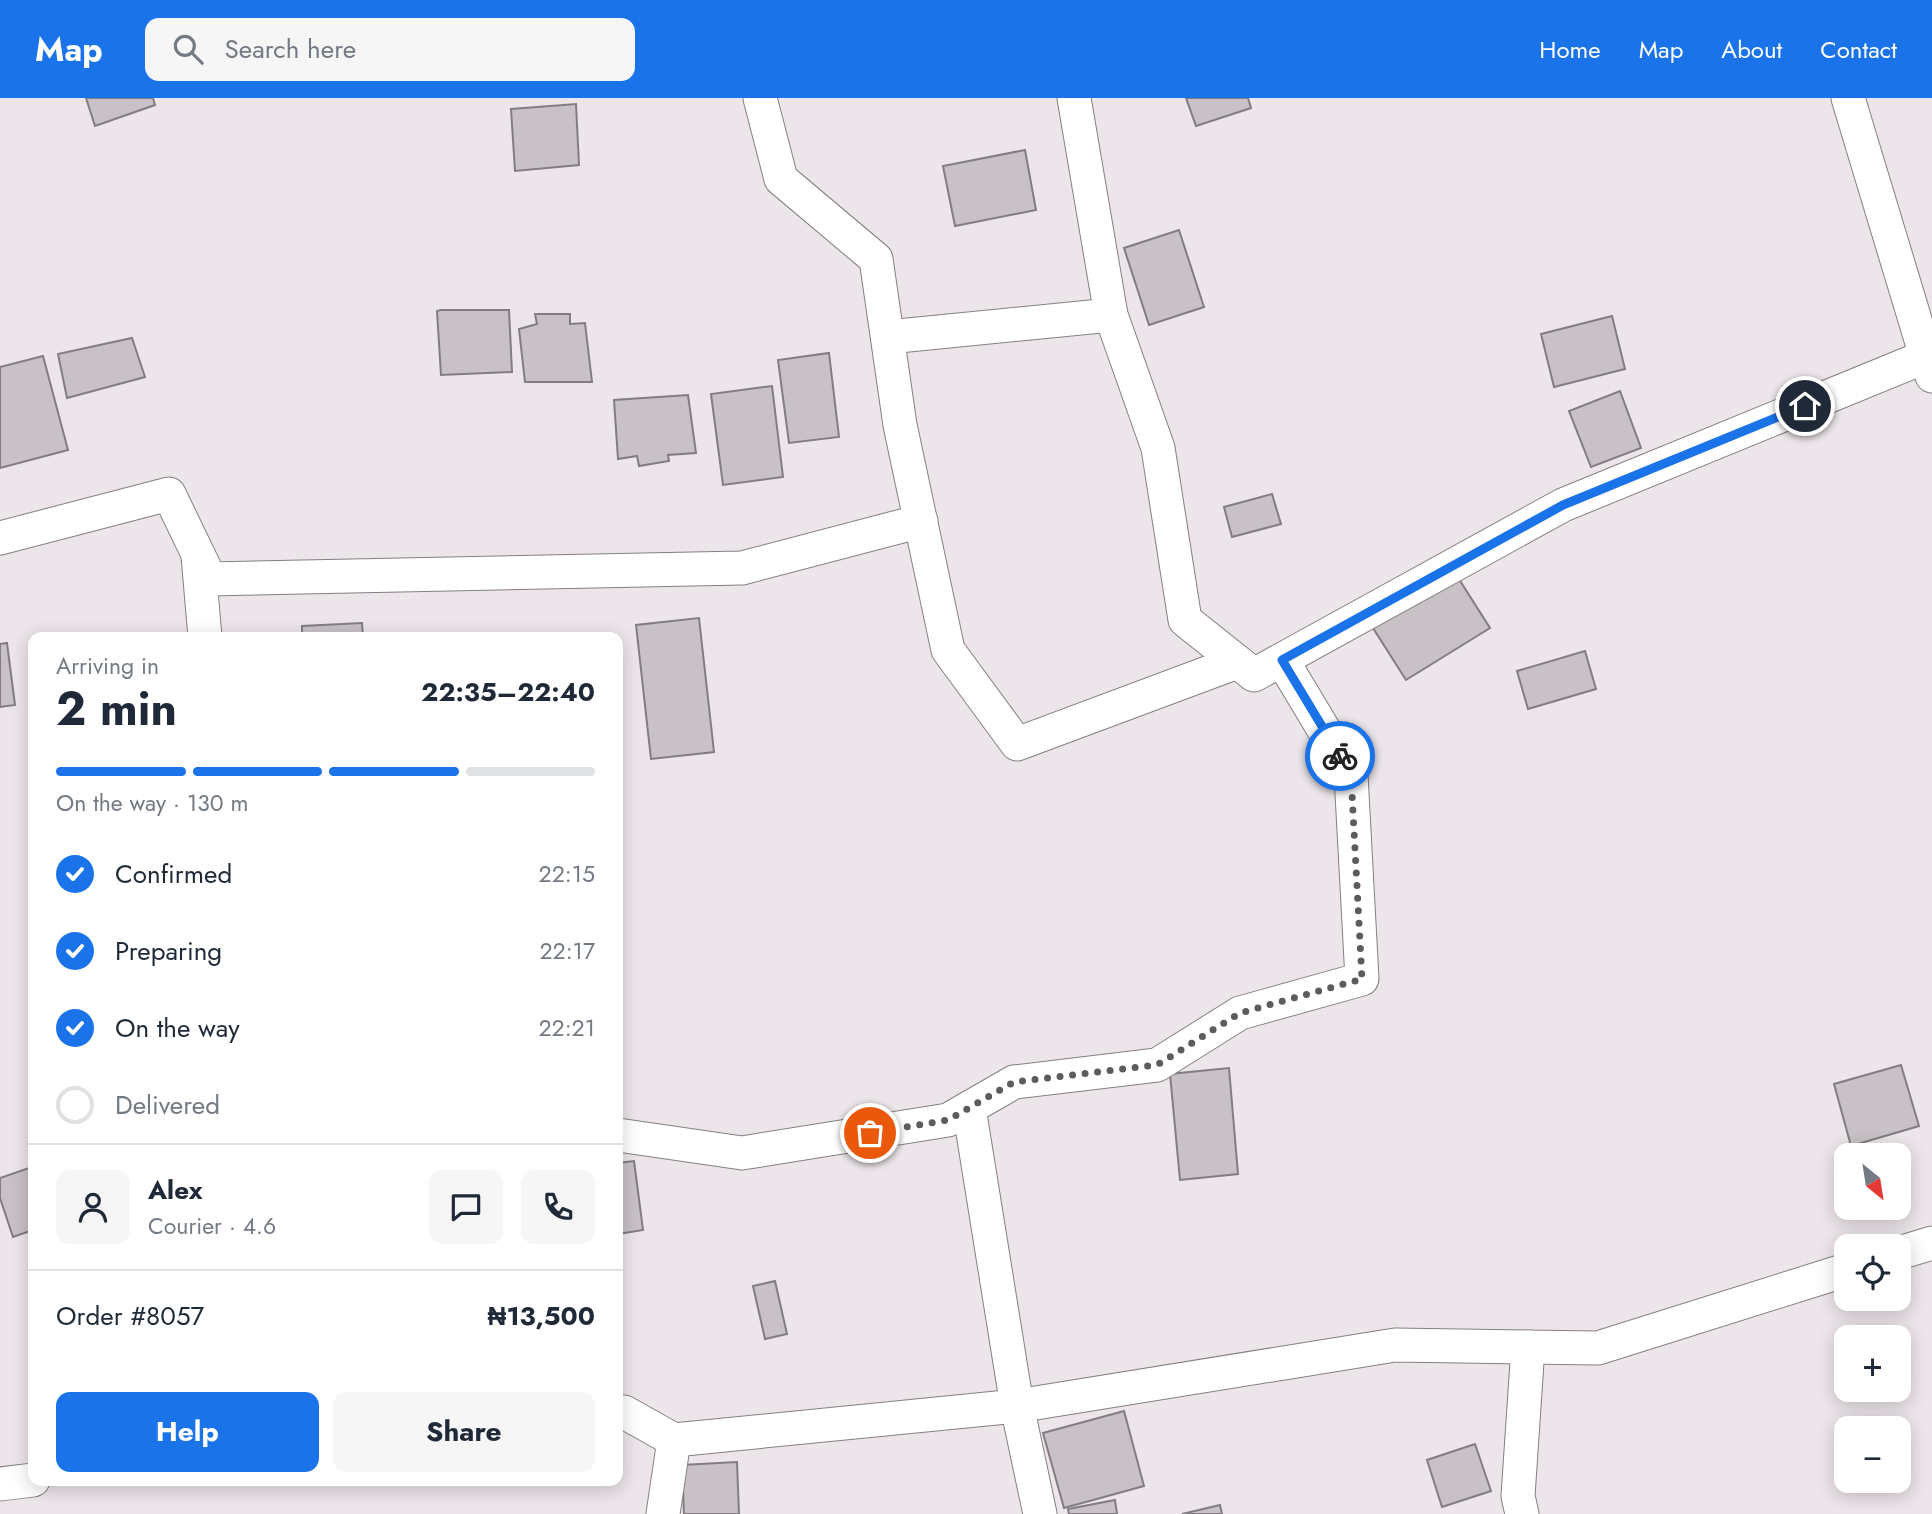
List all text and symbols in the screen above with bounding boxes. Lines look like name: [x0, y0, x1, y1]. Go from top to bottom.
search box: [145, 18, 635, 81]
text: Map: [35, 26, 103, 73]
icon: search: [169, 30, 207, 68]
text: Search here: [225, 30, 356, 68]
text: Home: [1539, 32, 1601, 67]
text: Map: [1639, 32, 1683, 67]
text: About: [1721, 32, 1782, 67]
text: Contact: [1820, 32, 1897, 67]
pin: [1775, 376, 1835, 436]
icon: home: [1786, 387, 1824, 425]
text: Arriving in: [56, 649, 159, 683]
text: 22:35–22:40: [421, 673, 595, 711]
text: 2 min: [56, 676, 177, 742]
courier: [1305, 721, 1375, 791]
icon: bike: [1321, 737, 1359, 775]
text: On the way · 130 m: [56, 786, 248, 820]
icon: check: [56, 855, 94, 893]
text: Confirmed: [115, 855, 232, 893]
text: 22:15: [539, 857, 595, 891]
icon: check: [56, 932, 94, 970]
text: Preparing: [115, 932, 222, 970]
text: 22:17: [540, 934, 595, 968]
icon: check: [56, 1009, 94, 1047]
text: On the way: [115, 1009, 240, 1047]
text: 22:21: [538, 1011, 595, 1045]
text: Delivered: [115, 1086, 220, 1124]
pin: [840, 1103, 900, 1163]
icon: bag: [851, 1114, 889, 1152]
north arrow: [1834, 1143, 1911, 1220]
map controls: [1834, 1143, 1911, 1493]
button: person: [56, 1170, 130, 1244]
button: chat: [429, 1170, 503, 1244]
button: phone: [521, 1170, 595, 1244]
text: Alex: [148, 1171, 202, 1209]
text: Courier · 4.6: [148, 1209, 276, 1243]
button: locate: [1834, 1234, 1911, 1311]
text: Order #8057: [56, 1297, 204, 1335]
text: ₦13,500: [488, 1297, 595, 1335]
button: +: [1834, 1325, 1911, 1402]
button: Help: [56, 1392, 319, 1472]
button: Share: [333, 1392, 595, 1472]
button: −: [1834, 1416, 1911, 1493]

